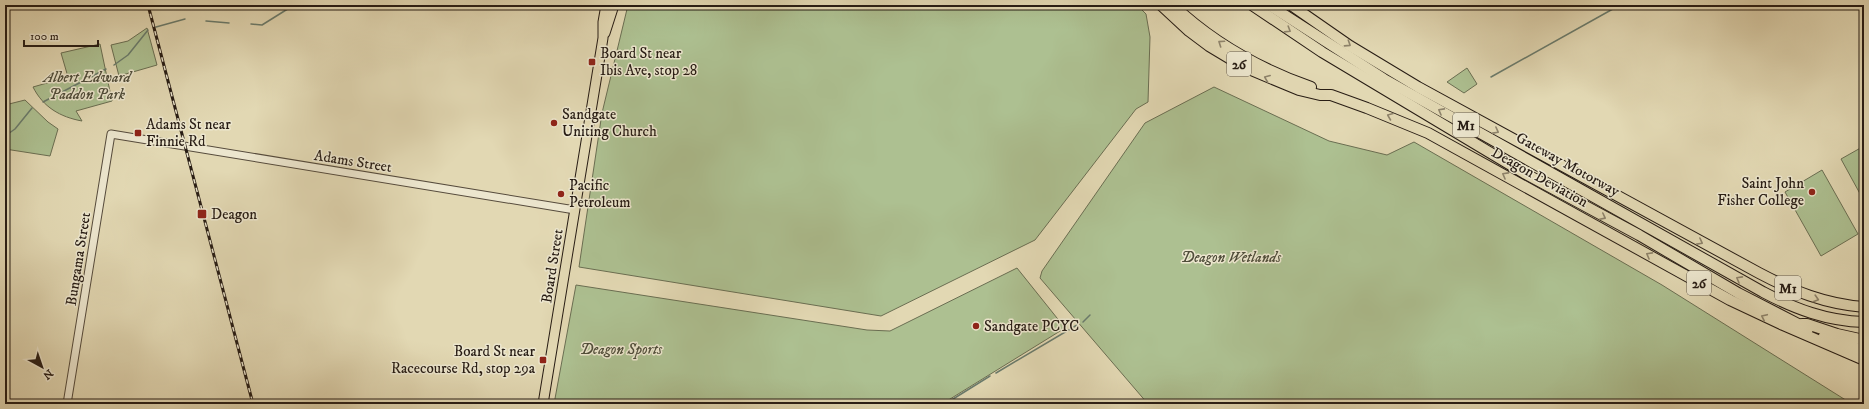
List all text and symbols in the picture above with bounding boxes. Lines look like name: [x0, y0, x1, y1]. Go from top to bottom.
scale bar: [24, 22, 98, 48]
one-way arrow: [1284, 25, 1291, 33]
text: 100 m: [30, 29, 59, 44]
one-way arrow: [1344, 39, 1351, 47]
one-way arrow: [1218, 41, 1225, 48]
place label: Board St near Ibis Ave, stop 28: [600, 44, 697, 80]
road number: 26: [1227, 52, 1251, 76]
marker: Board St near Ibis Ave, stop 28: [587, 57, 597, 67]
park label: Albert Edward Paddon Park: [41, 68, 134, 104]
one-way arrow: [1264, 75, 1271, 83]
place label: Sandgate Uniting Church: [562, 105, 657, 141]
one-way arrow: [1438, 108, 1446, 115]
one-way arrow: [1386, 113, 1393, 121]
road number: M1: [1453, 113, 1479, 137]
place label: Adams St near Finnie Rd: [146, 115, 231, 151]
marker: Sandgate Uniting Church: [549, 118, 559, 128]
one-way arrow: [1492, 126, 1500, 133]
marker: Adams St near Finnie Rd: [133, 128, 143, 138]
street label: Gateway Motorway: [1513, 128, 1624, 201]
street label: Deagon Deviation: [1488, 143, 1591, 212]
street label: Adams Street: [313, 146, 393, 177]
one-way arrow: [1502, 173, 1509, 180]
place label: Saint John Fisher College: [1717, 174, 1804, 210]
place label: Pacific Petroleum: [569, 176, 631, 212]
marker: Saint John Fisher College: [1807, 187, 1817, 197]
marker: Pacific Petroleum: [556, 189, 566, 199]
place label: Deagon: [211, 205, 257, 224]
marker: Deagon: [196, 208, 208, 220]
street label: Bungama Street: [62, 211, 95, 307]
one-way arrow: [1599, 212, 1606, 219]
street label: Board Street: [537, 227, 568, 305]
one-way arrow: [1696, 237, 1704, 244]
park label: Deagon Wetlands: [1181, 248, 1281, 267]
one-way arrow: [1646, 253, 1653, 260]
road number: 26: [1687, 271, 1711, 295]
one-way arrow: [1736, 276, 1744, 283]
road number: M1: [1775, 276, 1801, 300]
one-way arrow: [1813, 294, 1820, 302]
one-way arrow: [1761, 314, 1768, 322]
place label: Sandgate PCYC: [984, 317, 1079, 336]
marker: Sandgate PCYC: [971, 321, 981, 331]
park label: Deagon Sports: [580, 340, 663, 359]
place label: Board St near Racecourse Rd, stop 29a: [391, 342, 536, 378]
north arrow: [22, 347, 62, 387]
marker: Board St near Racecourse Rd, stop 29a: [538, 355, 548, 365]
text: N: [40, 366, 56, 382]

